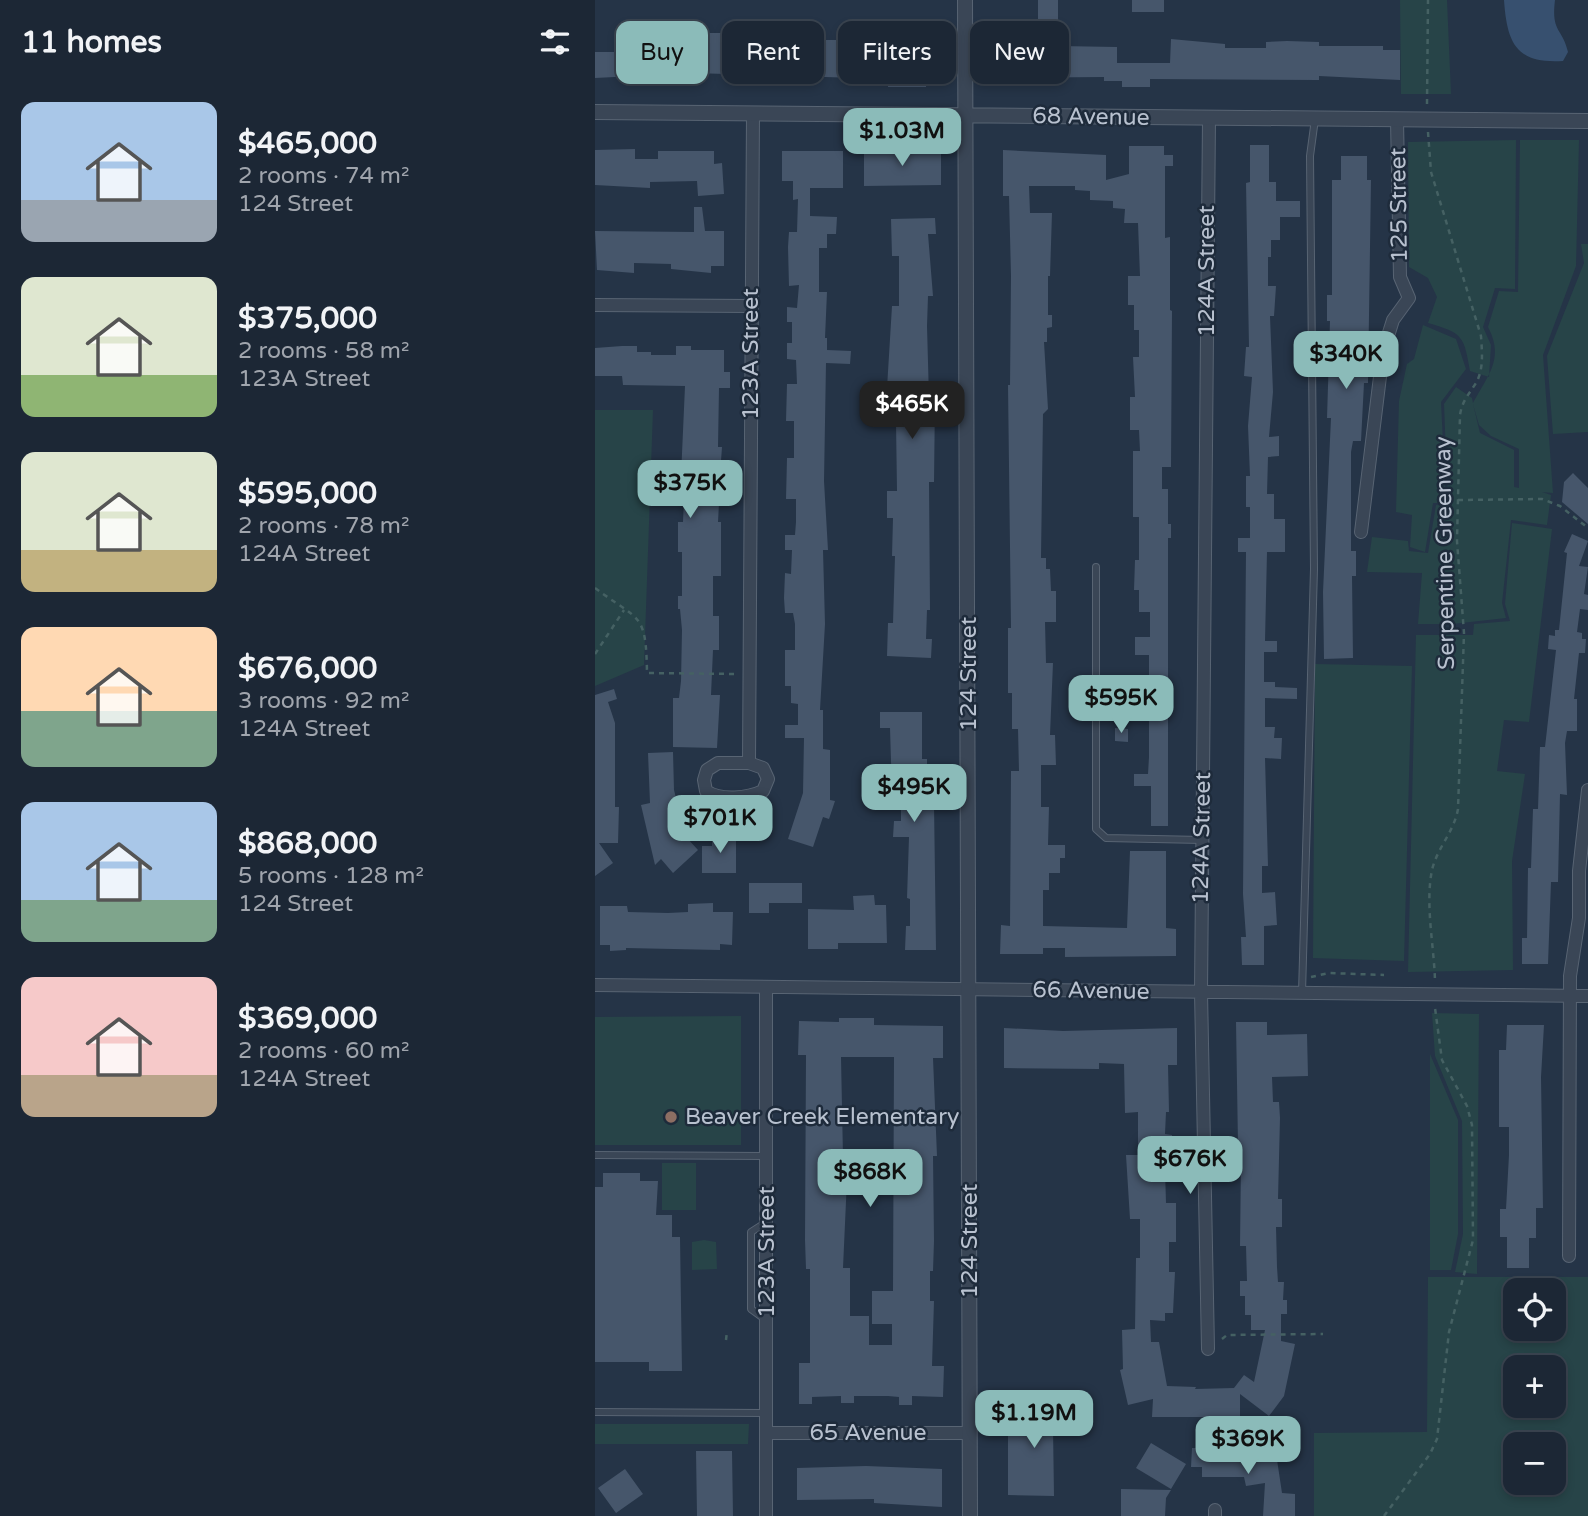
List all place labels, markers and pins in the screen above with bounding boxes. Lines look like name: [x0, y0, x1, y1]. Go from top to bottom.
pin: $1.03M: [845, 108, 959, 168]
pin: $340K: [1297, 332, 1395, 391]
pin: $465K: [863, 382, 961, 441]
pin: $375K: [641, 461, 739, 520]
pin: $595K: [1072, 676, 1170, 735]
pin: $495K: [865, 764, 963, 824]
pin: $701K: [671, 796, 769, 855]
place label: Beaver Creek Elementary: [685, 1103, 959, 1131]
marker: Beaver Creek Elementary: [663, 1109, 679, 1125]
pin: $676K: [1141, 1136, 1239, 1196]
pin: $868K: [821, 1150, 919, 1209]
pin: $1.19M: [977, 1390, 1091, 1450]
pin: $369K: [1199, 1416, 1297, 1476]

